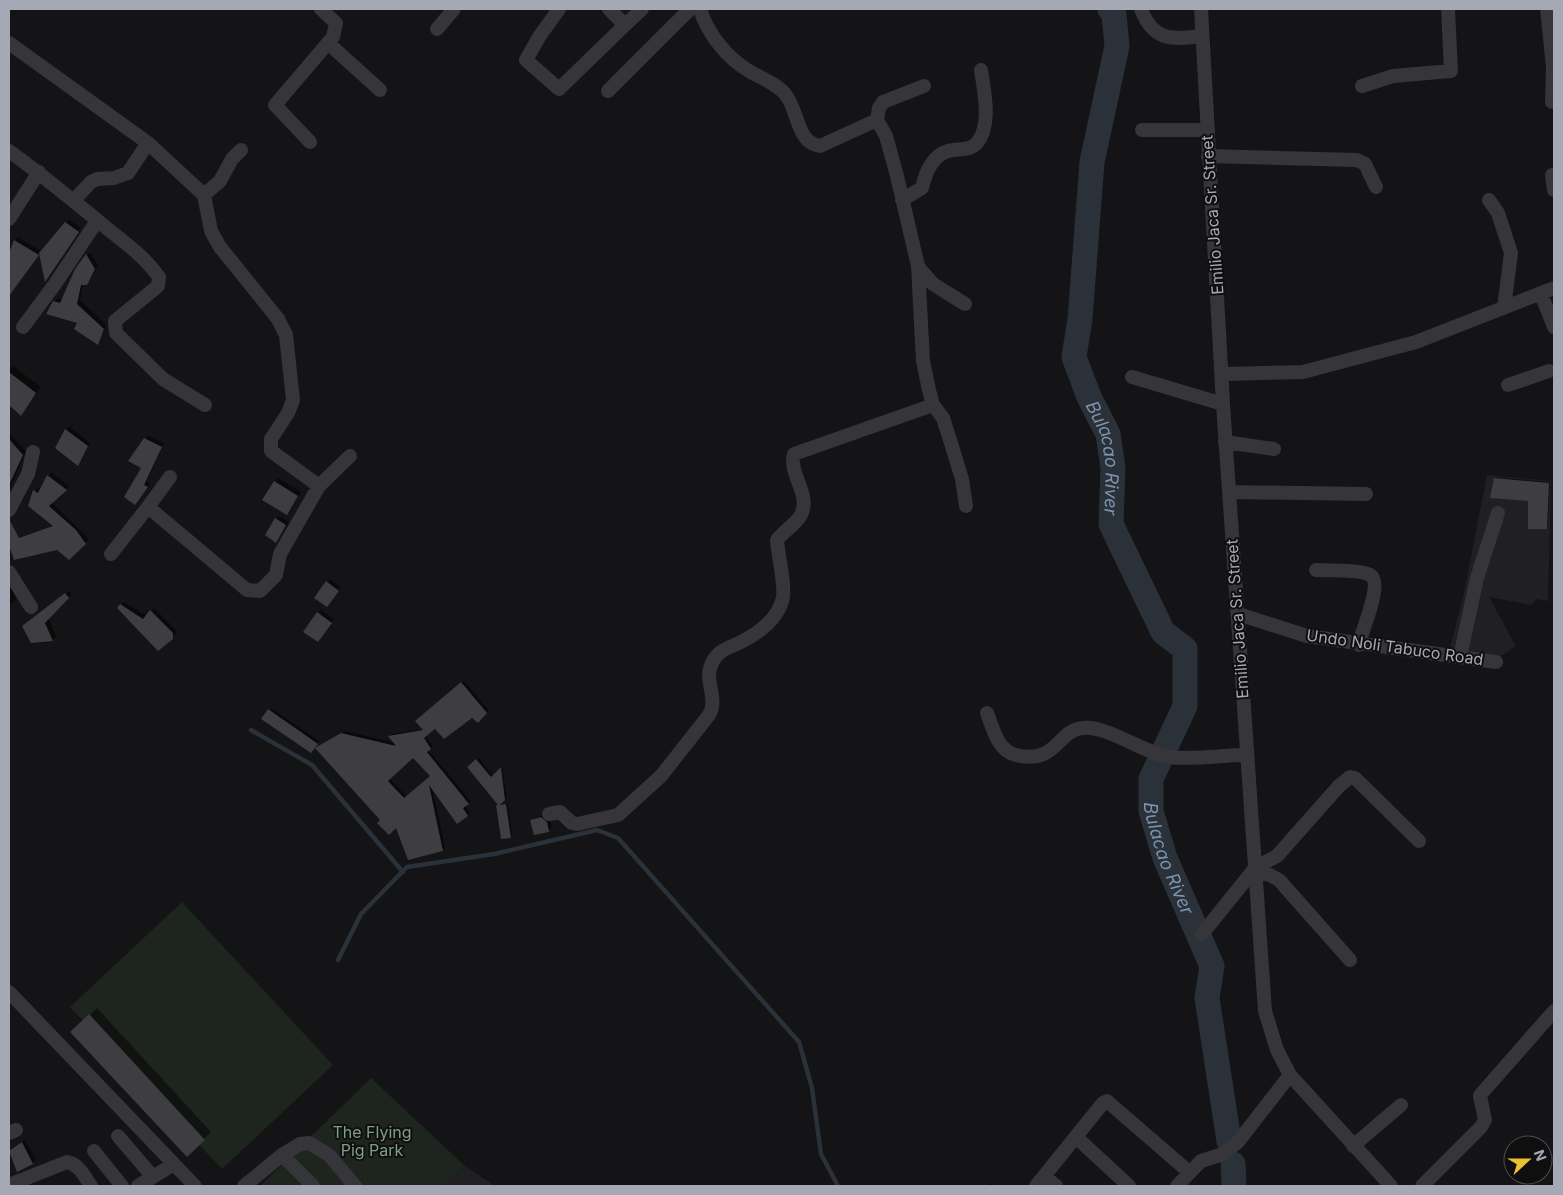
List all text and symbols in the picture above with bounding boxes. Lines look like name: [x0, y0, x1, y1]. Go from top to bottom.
street label: Emilio Jaca Sr. Street: [1196, 135, 1228, 295]
water label: Bulacao River: [1082, 397, 1124, 517]
street label: Emilio Jaca Sr. Street: [1221, 539, 1253, 699]
street label: Undo Noli Tabuco Road: [1305, 625, 1485, 669]
water label: Bulacao River: [1141, 802, 1199, 918]
park label: The Flying Pig Park: [332, 1122, 412, 1160]
north arrow: [1503, 1135, 1553, 1185]
text: N: [1531, 1147, 1550, 1163]

